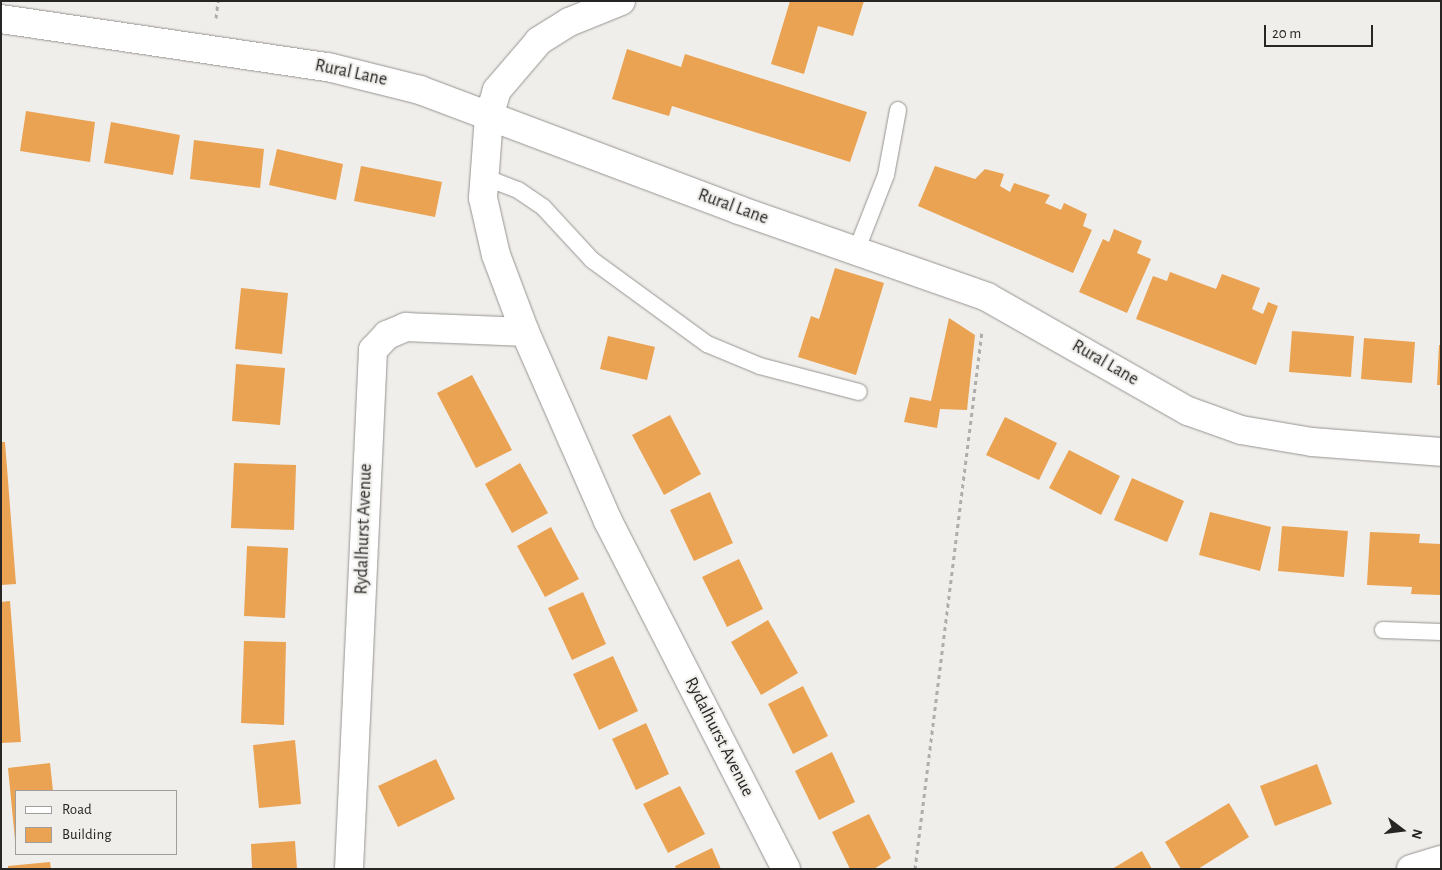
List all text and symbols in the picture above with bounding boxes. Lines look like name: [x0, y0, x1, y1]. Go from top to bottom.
scale bar: [1267, 15, 1376, 47]
text: 20 m: [1272, 26, 1301, 41]
street label: Rural Lane: [313, 55, 389, 91]
street label: Rural Lane: [695, 184, 771, 230]
street label: Rural Lane: [1068, 335, 1142, 391]
street label: Rydalhurst Avenue: [351, 463, 377, 595]
street label: Rydalhurst Avenue: [680, 674, 758, 800]
legend: [15, 790, 178, 855]
text: Road: [62, 802, 92, 817]
north arrow: [1377, 805, 1427, 855]
text: Building: [62, 827, 112, 842]
text: N: [1408, 827, 1425, 840]

